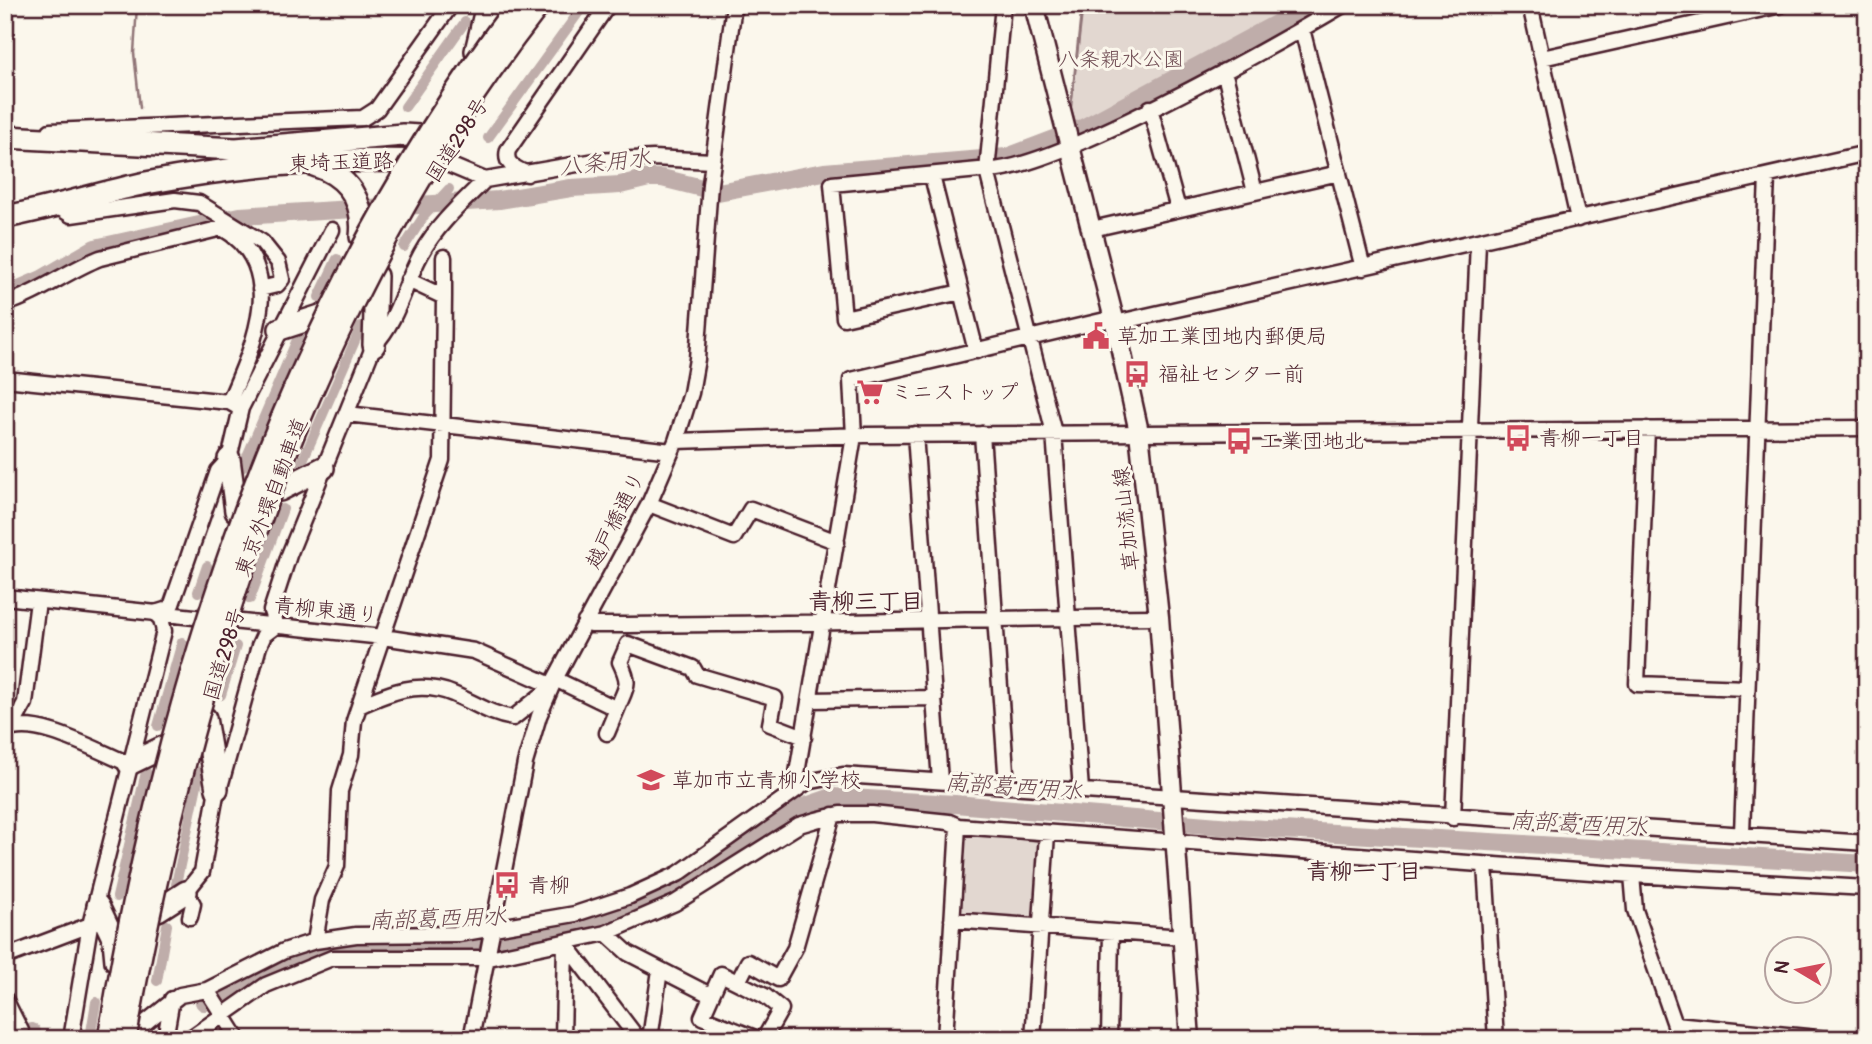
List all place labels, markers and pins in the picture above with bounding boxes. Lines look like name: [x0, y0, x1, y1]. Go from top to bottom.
public building icon: 草加工業団地内郵便局: [1081, 321, 1111, 351]
place label: 草加工業団地内郵便局: [1117, 323, 1327, 350]
bus stop icon: 福祉センター前: [1122, 359, 1152, 389]
place label: 福祉センター前: [1158, 361, 1304, 388]
supermarket icon: ミニストップ: [855, 377, 885, 407]
place label: ミニストップ: [891, 379, 1019, 406]
bus stop icon: 青柳一丁目: [1503, 423, 1533, 453]
place label: 青柳一丁目: [1539, 425, 1644, 452]
bus stop icon: 工業団地北: [1224, 426, 1254, 456]
place label: 工業団地北: [1260, 428, 1365, 455]
school or university icon: 草加市立青柳小学校: [636, 765, 666, 795]
place label: 草加市立青柳小学校: [672, 767, 861, 794]
bus stop icon: 青柳: [492, 870, 522, 900]
place label: 青柳: [528, 872, 570, 899]

